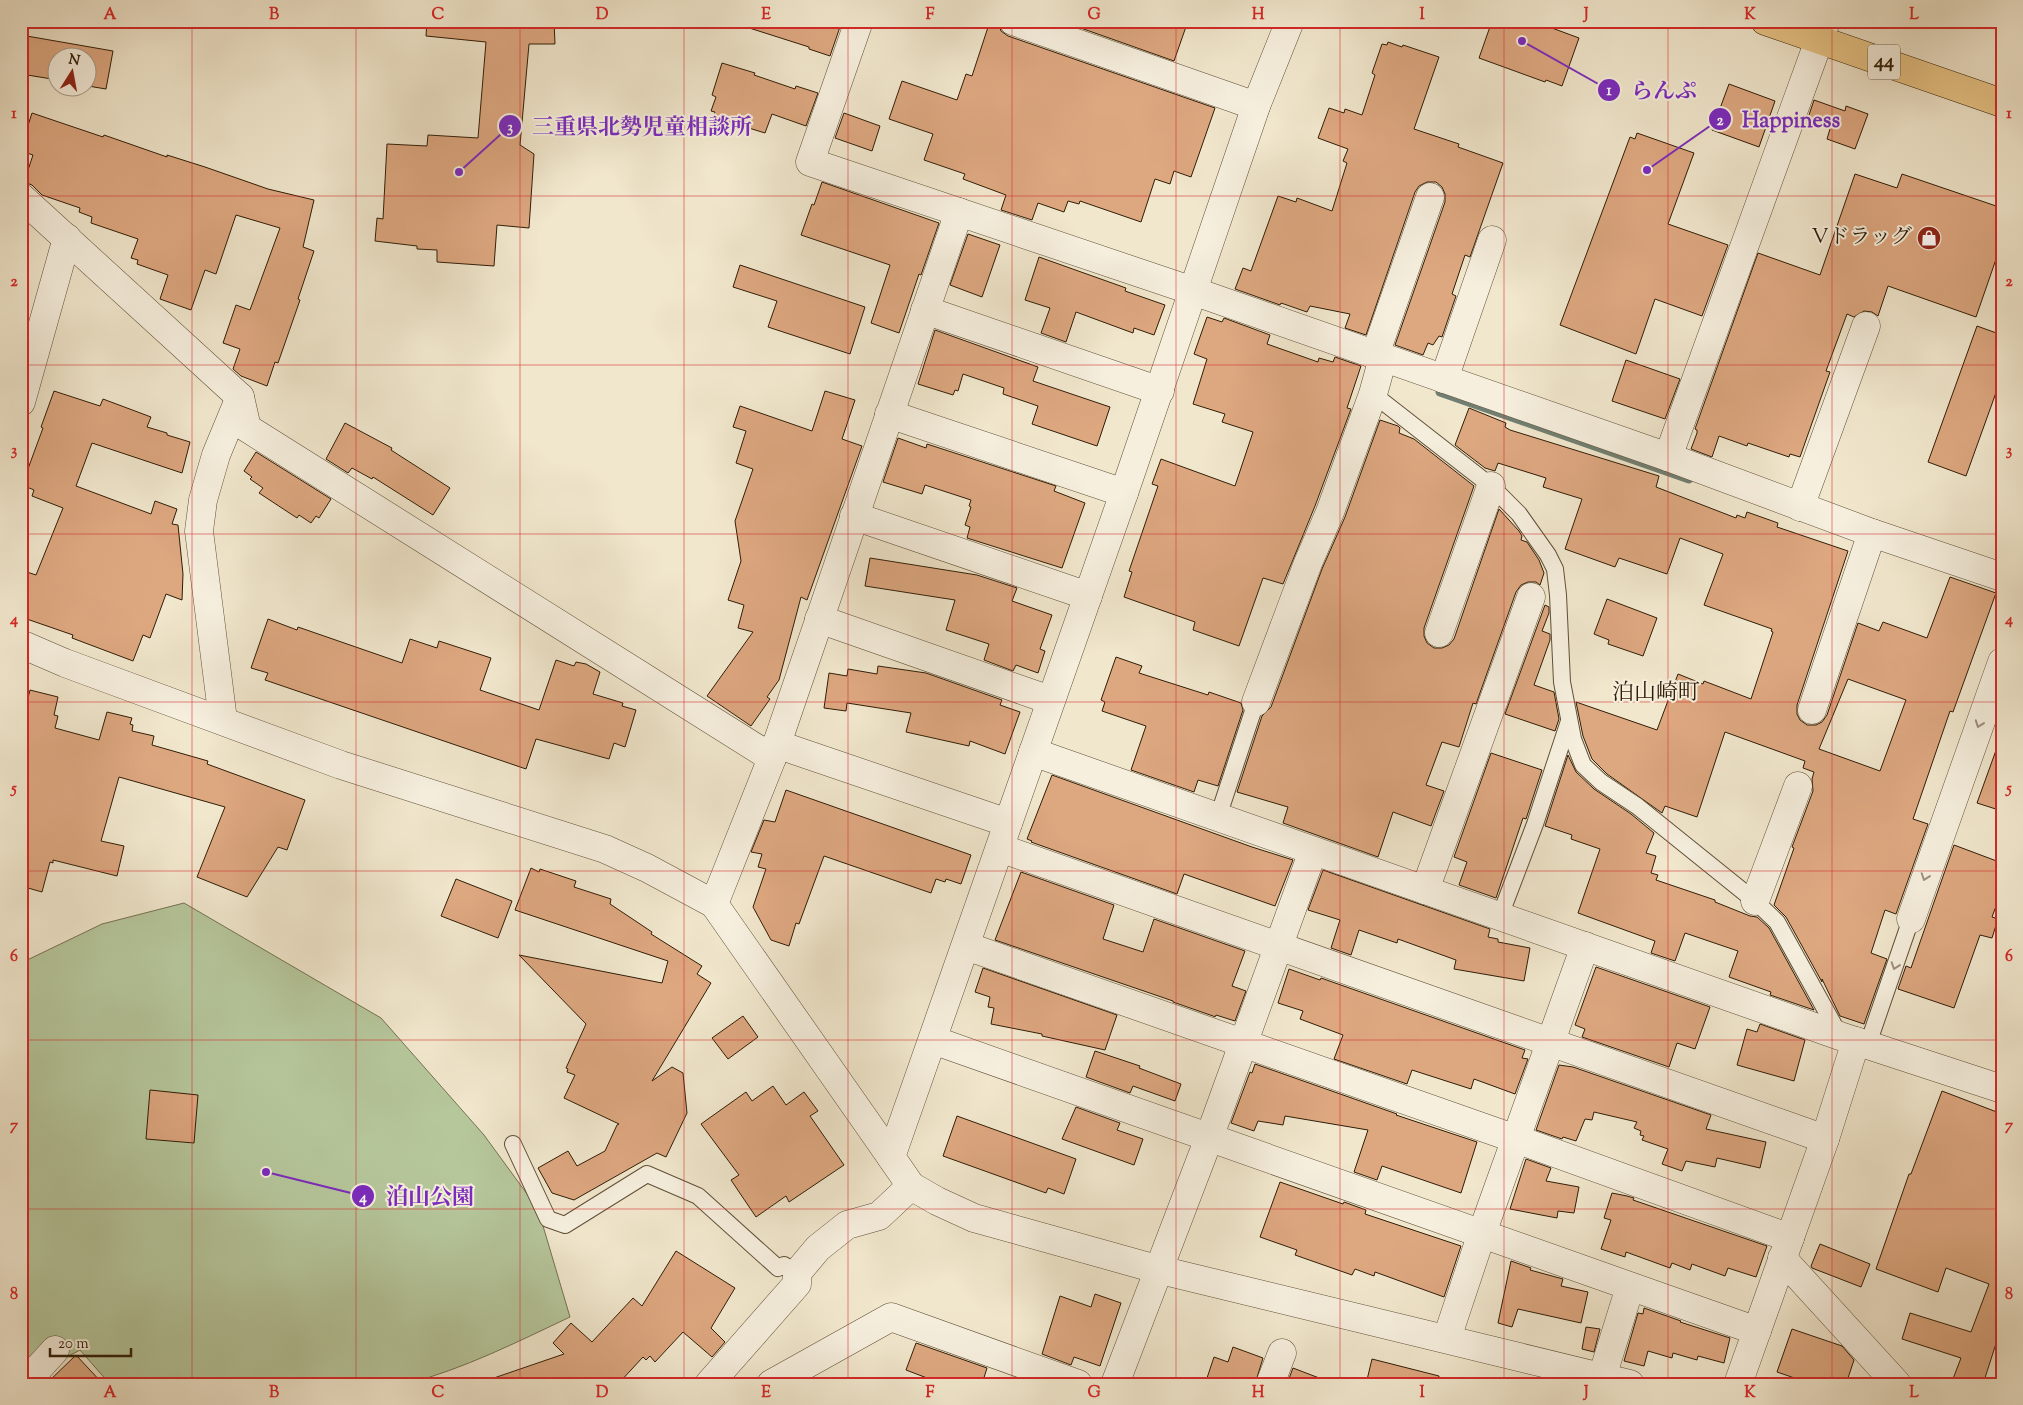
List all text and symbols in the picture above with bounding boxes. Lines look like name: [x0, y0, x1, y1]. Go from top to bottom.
text: A: [104, 4, 117, 27]
text: B: [269, 4, 279, 27]
text: C: [432, 4, 445, 27]
text: D: [596, 4, 609, 27]
text: E: [761, 4, 771, 27]
text: F: [926, 4, 935, 27]
text: G: [1087, 4, 1101, 27]
text: H: [1252, 4, 1265, 27]
text: I: [1419, 4, 1425, 27]
text: J: [1582, 4, 1589, 27]
text: K: [1744, 4, 1756, 27]
text: L: [1909, 4, 1919, 27]
road number: 44: [1868, 44, 1900, 80]
north arrow: [48, 48, 98, 98]
text: N: [67, 50, 81, 72]
callout: らんぷ: [1596, 72, 1707, 109]
text: らんぷ: [1631, 77, 1697, 109]
text: 1: [1606, 81, 1612, 102]
callout: Happiness: [1707, 101, 1850, 138]
text: 1: [11, 103, 17, 126]
text: 1: [2006, 103, 2012, 126]
text: Happiness: [1742, 106, 1840, 138]
callout: 三重県北勢児童相談所: [497, 108, 762, 145]
text: 2: [1716, 111, 1724, 132]
text: 三重県北勢児童相談所: [532, 113, 752, 145]
text: 3: [507, 118, 513, 139]
place label: Vドラッグ: [1811, 223, 1912, 253]
shop icon: Vドラッグ: [1916, 225, 1942, 251]
text: 2: [10, 271, 18, 294]
text: 2: [2005, 271, 2013, 294]
text: 3: [11, 440, 18, 463]
text: 3: [2006, 440, 2013, 463]
text: 4: [9, 609, 18, 632]
text: 4: [2004, 609, 2013, 632]
district label: 泊山崎町: [1612, 678, 1700, 710]
one-way arrow: [1975, 719, 1985, 728]
text: 5: [9, 778, 17, 801]
text: 5: [2004, 778, 2012, 801]
one-way arrow: [1921, 873, 1931, 881]
text: 6: [10, 946, 18, 969]
text: 6: [2005, 946, 2013, 969]
one-way arrow: [1891, 961, 1901, 969]
text: 7: [10, 1115, 19, 1138]
text: 7: [2005, 1115, 2014, 1138]
callout: 泊山公園: [351, 1178, 484, 1215]
text: 泊山公園: [386, 1183, 474, 1215]
text: 4: [358, 1188, 367, 1209]
text: 8: [10, 1284, 18, 1307]
text: 8: [2005, 1284, 2013, 1307]
scale bar: [50, 1325, 131, 1357]
text: 20 m: [58, 1334, 89, 1355]
text: A: [104, 1382, 117, 1405]
text: B: [269, 1382, 279, 1405]
text: C: [432, 1382, 445, 1405]
text: D: [596, 1382, 609, 1405]
text: E: [761, 1382, 771, 1405]
text: F: [926, 1382, 935, 1405]
text: G: [1087, 1382, 1101, 1405]
text: H: [1252, 1382, 1265, 1405]
text: I: [1419, 1382, 1425, 1405]
text: J: [1582, 1382, 1589, 1405]
text: K: [1744, 1382, 1756, 1405]
text: L: [1909, 1382, 1919, 1405]

